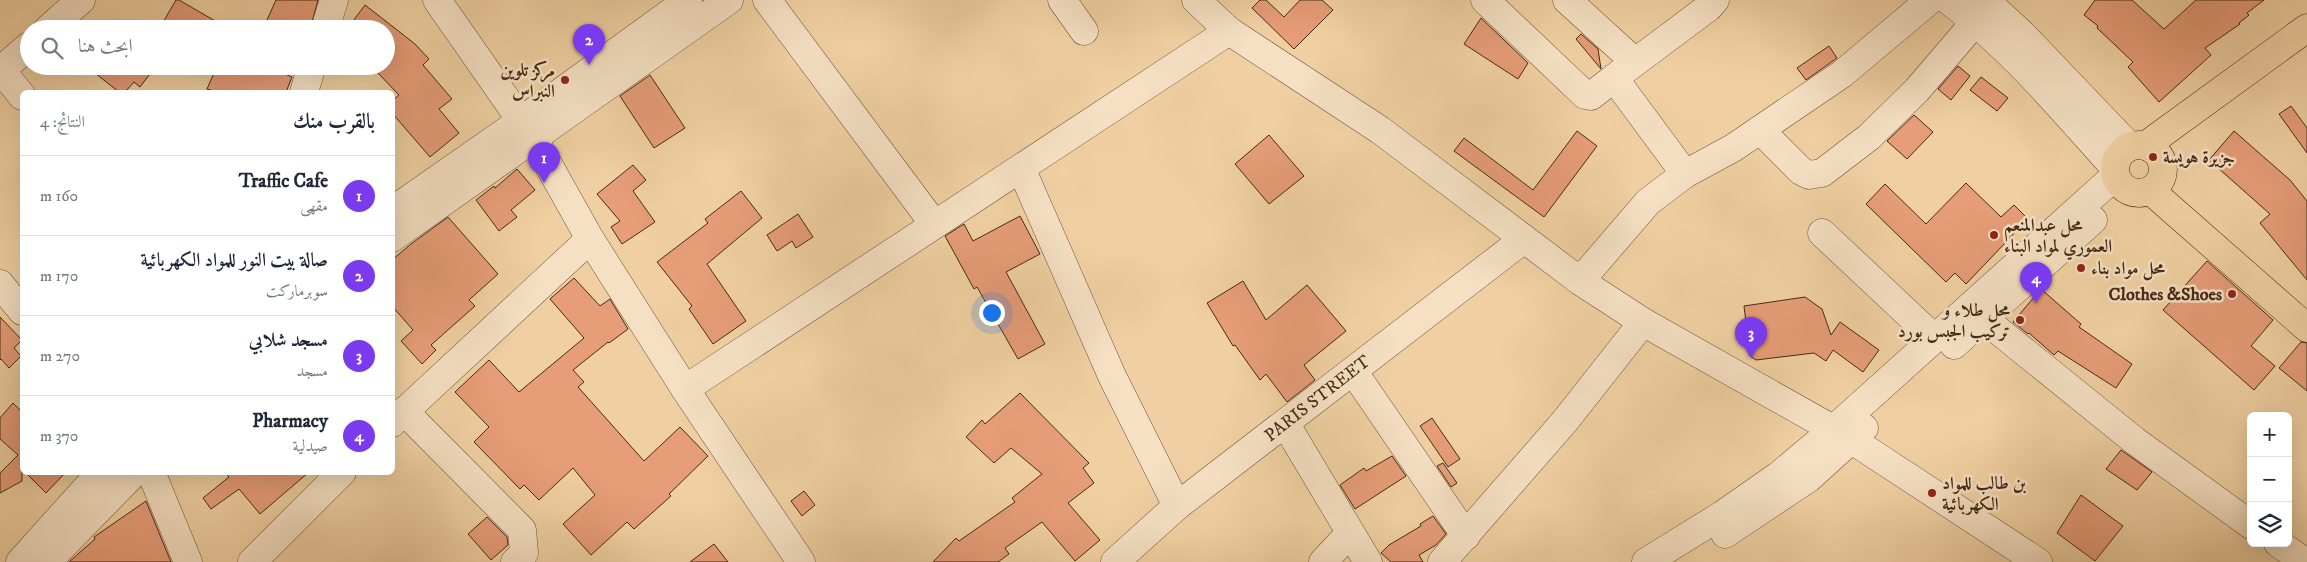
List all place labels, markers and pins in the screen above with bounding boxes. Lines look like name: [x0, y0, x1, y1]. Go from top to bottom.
pin: 2: [573, 24, 605, 65]
place label: مركز تلوين النبراس: [500, 60, 555, 103]
marker: مركز تلوين النبراس: [559, 74, 571, 86]
pin: 1: [528, 142, 560, 183]
place label: جزيرة هويسة: [2163, 147, 2235, 169]
marker: جزيرة هويسة: [2147, 151, 2159, 163]
place label: محل عبدالمنعم العموري لمواد البناء: [2004, 215, 2112, 261]
marker: محل عبدالمنعم العموري لمواد البناء: [1988, 229, 2000, 241]
place label: محل مواد بناء: [2091, 258, 2166, 281]
pin: 4: [2020, 262, 2052, 303]
marker: محل مواد بناء: [2075, 262, 2087, 274]
place label: Clothes &Shoes: [2109, 284, 2222, 306]
marker: Clothes &Shoes: [2226, 288, 2238, 300]
place label: محل طلاء و تركيب الجبس بورد: [1898, 300, 2011, 343]
marker: محل طلاء و تركيب الجبس بورد: [2014, 314, 2026, 326]
pin: 3: [1735, 317, 1767, 358]
place label: بن طالب للمواد الكهربائية: [1942, 473, 2027, 516]
marker: بن طالب للمواد الكهربائية: [1926, 487, 1938, 499]

